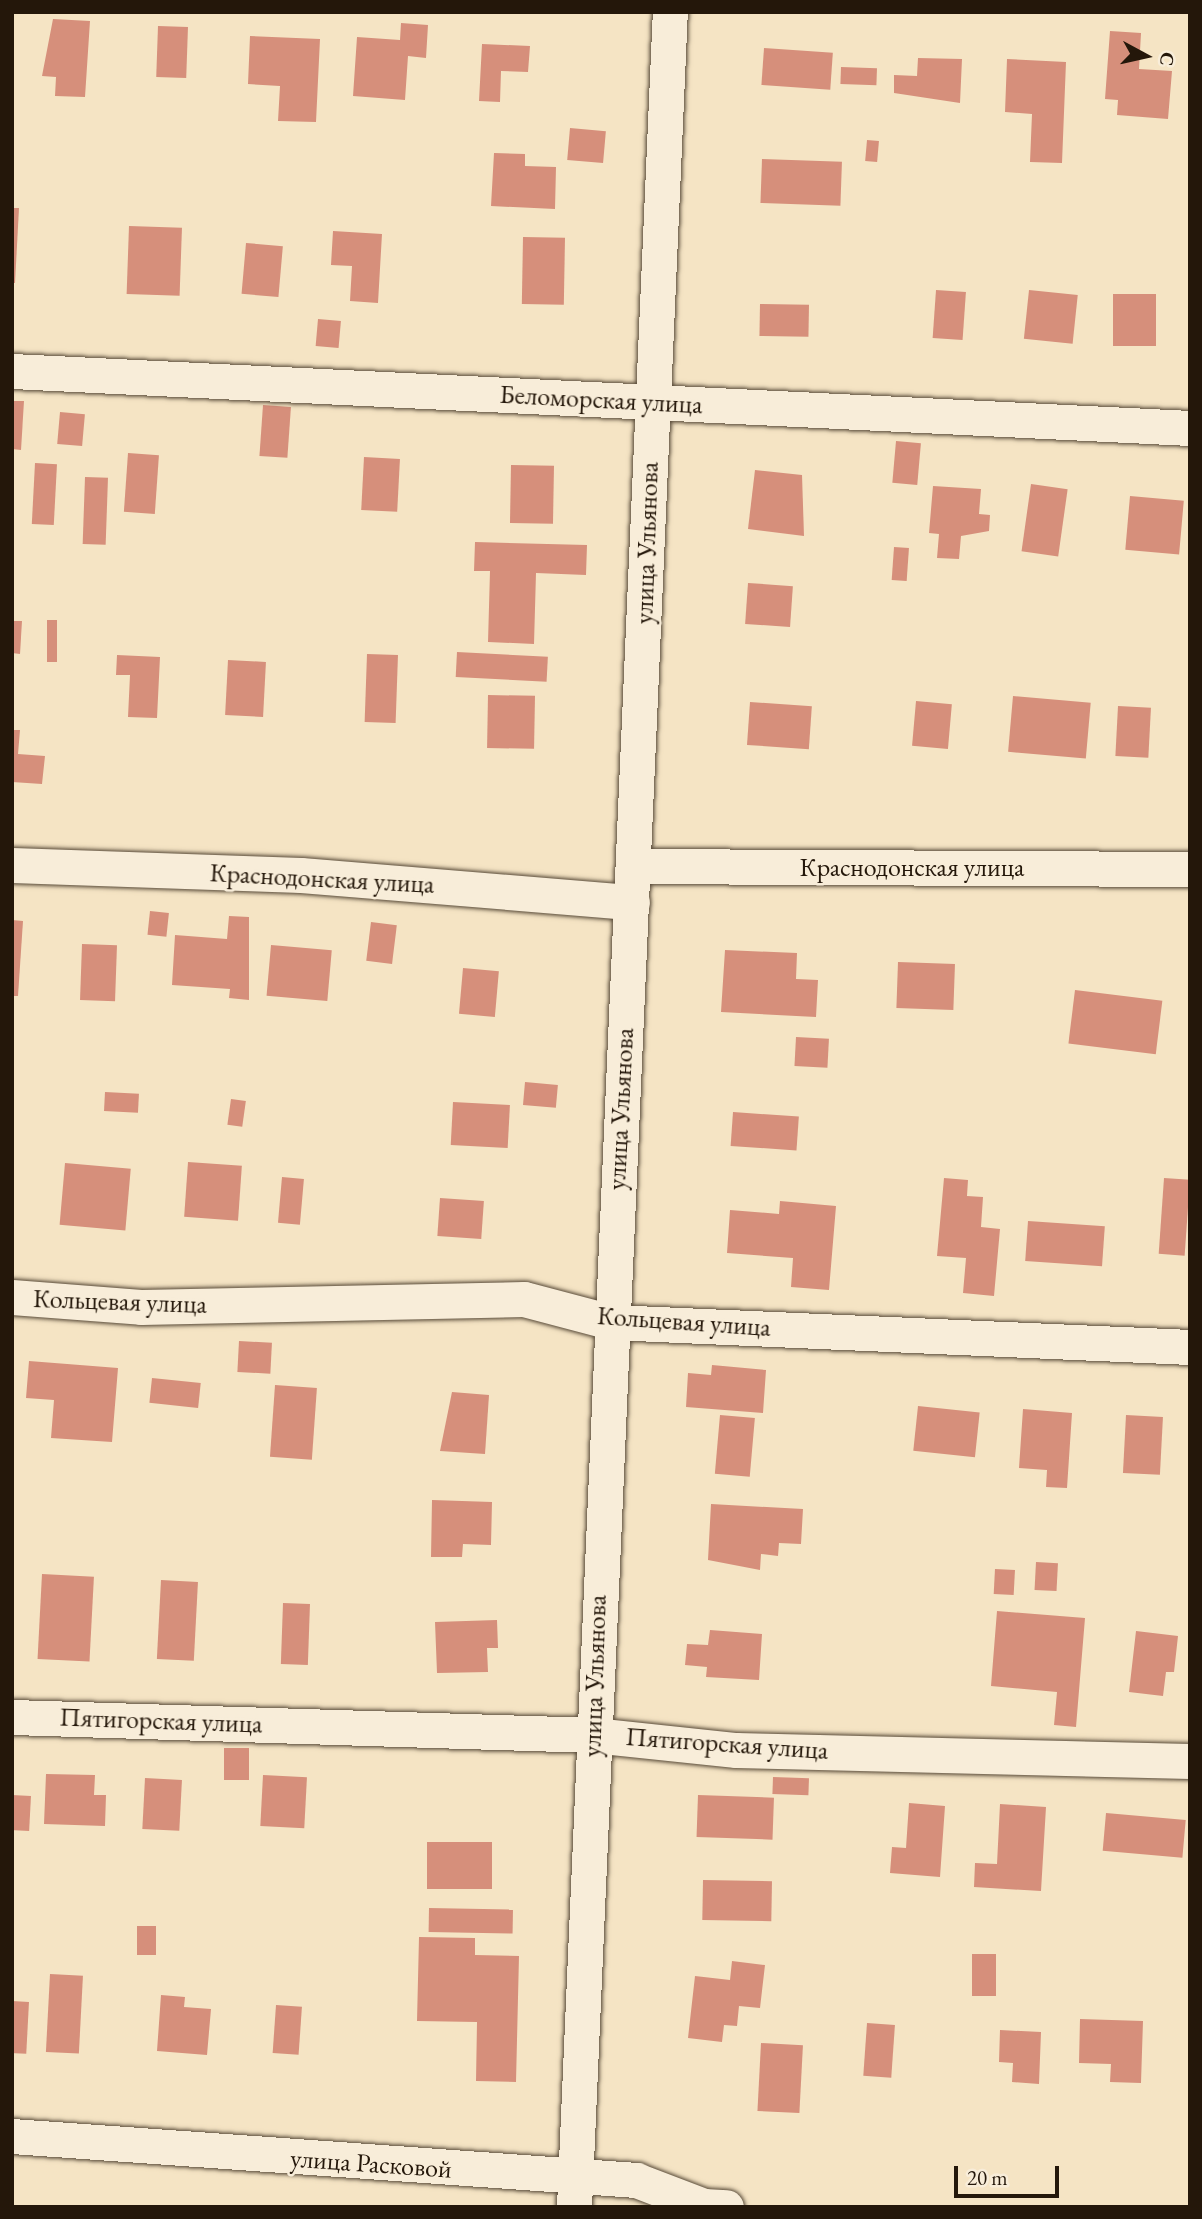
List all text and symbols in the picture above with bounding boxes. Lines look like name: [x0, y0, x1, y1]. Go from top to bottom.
north arrow: [1111, 21, 1181, 91]
text: С: [1154, 51, 1181, 67]
street label: Беломорская улица: [499, 379, 703, 421]
street label: улица Ульянова: [629, 461, 665, 625]
street label: Краснодонская улица: [800, 852, 1024, 884]
street label: Краснодонская улица: [209, 858, 435, 900]
street label: улица Ульянова: [601, 1027, 641, 1191]
street label: Кольцевая улица: [33, 1283, 207, 1321]
street label: Кольцевая улица: [596, 1300, 772, 1344]
street label: улица Ульянова: [577, 1594, 613, 1758]
street label: Пятигорская улица: [59, 1702, 263, 1740]
street label: Пятигорская улица: [625, 1721, 829, 1767]
street label: улица Расковой: [289, 2143, 453, 2185]
scale bar: [957, 2152, 1062, 2196]
text: 20 m: [967, 2164, 1008, 2191]

